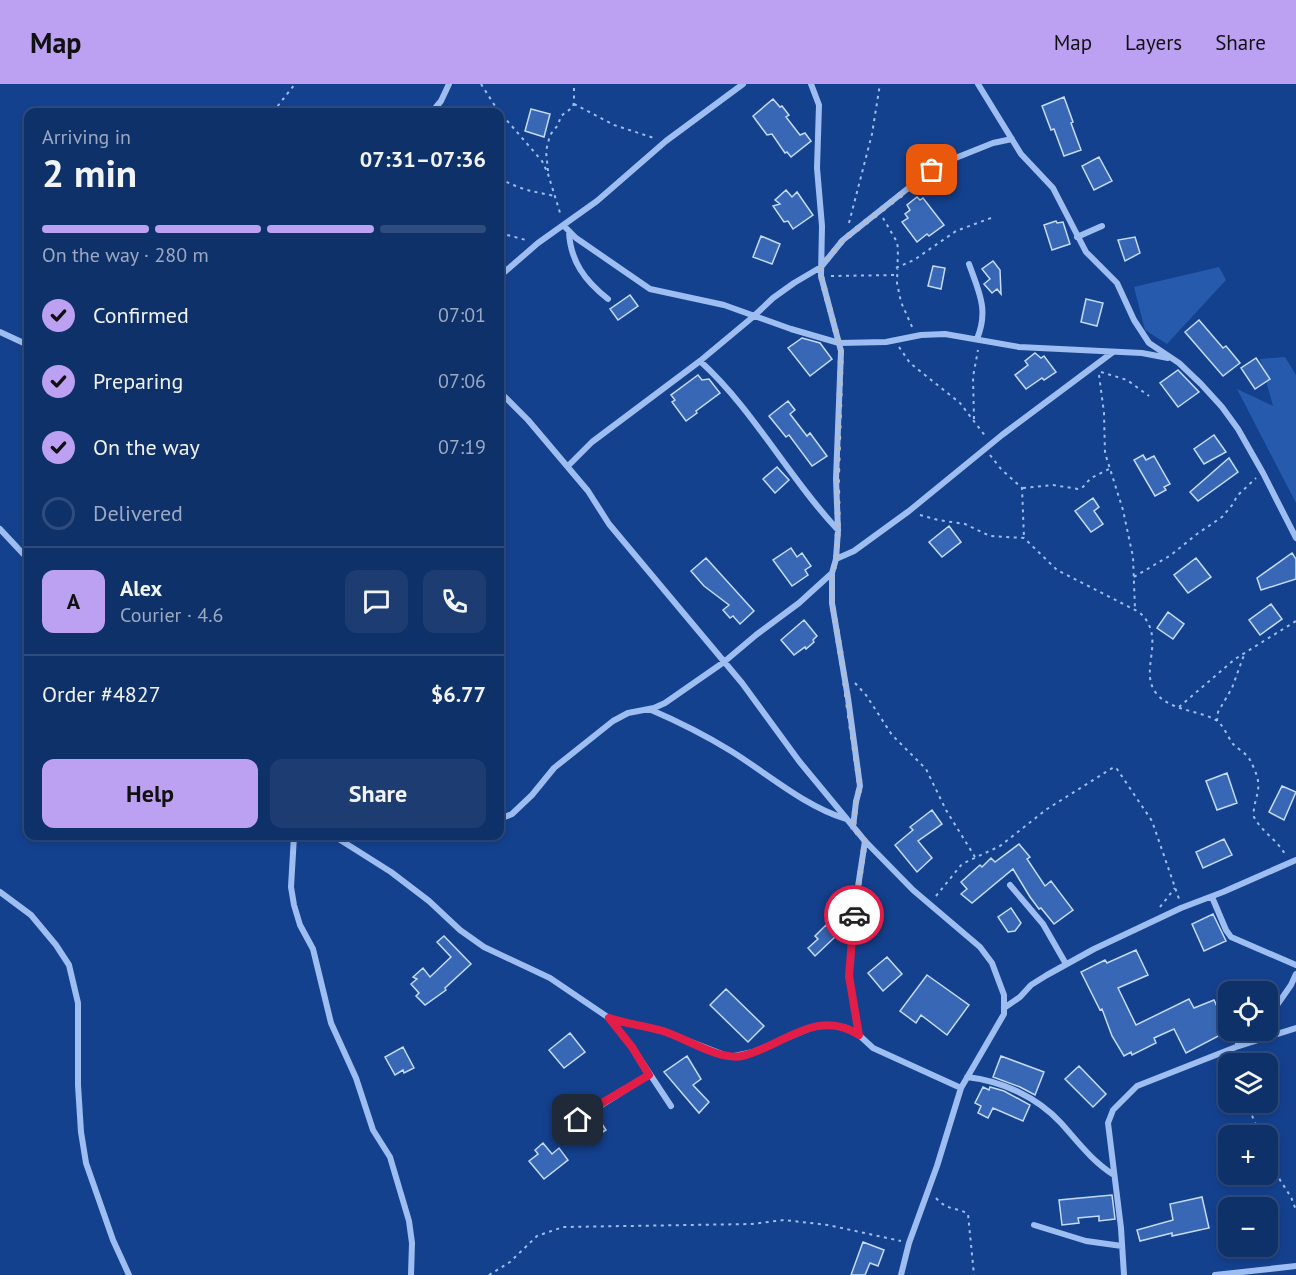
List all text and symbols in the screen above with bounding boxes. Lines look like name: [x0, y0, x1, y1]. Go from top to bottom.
text: Map: [30, 24, 81, 61]
text: Map: [1054, 29, 1092, 56]
text: Layers: [1125, 29, 1182, 56]
text: Share: [1215, 29, 1266, 56]
text: Arriving in: [42, 124, 131, 150]
pin: [906, 144, 957, 195]
text: 07:31–07:36: [360, 145, 486, 173]
text: 2 min: [42, 147, 137, 198]
icon: bag: [915, 153, 948, 186]
text: On the way · 280 m: [42, 242, 209, 268]
icon: check: [42, 299, 75, 332]
text: Confirmed: [93, 301, 189, 329]
text: 07:01: [438, 302, 486, 328]
icon: check: [42, 365, 75, 398]
text: Preparing: [93, 367, 183, 395]
text: 07:06: [438, 368, 486, 394]
icon: check: [42, 431, 75, 464]
text: On the way: [93, 433, 200, 461]
text: 07:19: [438, 434, 486, 460]
text: Delivered: [93, 499, 183, 527]
button: chat: [345, 570, 408, 633]
button: phone: [423, 570, 486, 633]
text: Alex: [120, 574, 162, 602]
text: A: [67, 587, 80, 615]
text: Courier · 4.6: [120, 602, 223, 628]
text: Order #4827: [42, 680, 161, 708]
text: $6.77: [431, 680, 486, 708]
button: Help: [42, 759, 258, 828]
button: Share: [270, 759, 486, 828]
courier: [824, 885, 884, 945]
icon: car: [838, 899, 871, 932]
map controls: [1218, 981, 1278, 1257]
button: locate: [1218, 981, 1278, 1041]
button: layers: [1218, 1053, 1278, 1113]
pin: [552, 1094, 603, 1145]
icon: home: [561, 1103, 594, 1136]
button: +: [1218, 1125, 1278, 1185]
button: −: [1218, 1197, 1278, 1257]

